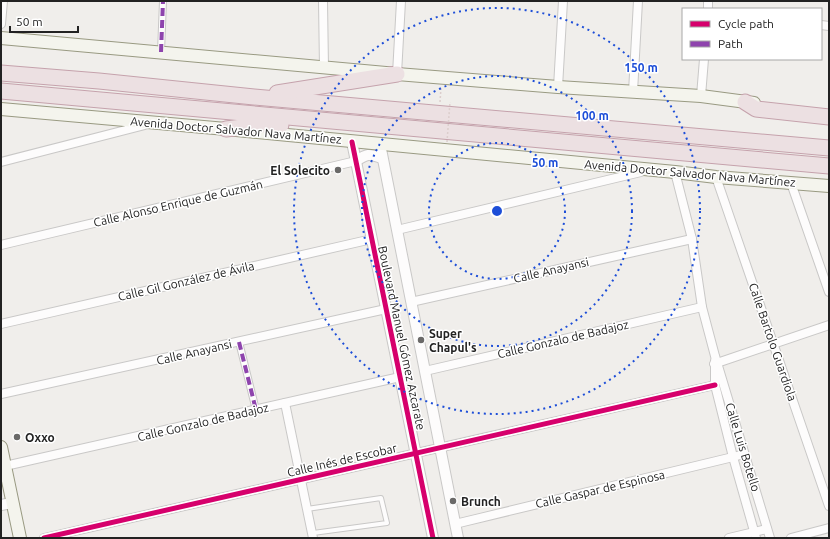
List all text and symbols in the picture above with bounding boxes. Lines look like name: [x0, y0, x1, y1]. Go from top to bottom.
scale bar: [10, 8, 78, 34]
legend: [682, 8, 822, 60]
text: 50 m: [16, 15, 43, 28]
text: Cycle path: [718, 17, 774, 30]
text: Path: [718, 37, 743, 50]
text: 150 m: [624, 61, 658, 74]
text: 100 m: [575, 109, 609, 122]
street label: Avenida Doctor Salvador Nava Martínez: [130, 114, 343, 146]
text: 50 m: [532, 156, 558, 169]
street label: Avenida Doctor Salvador Nava Martínez: [584, 157, 797, 189]
place label: El Solecito: [270, 164, 330, 177]
marker: El Solecito: [333, 165, 343, 175]
street label: Calle Alonso Enrique de Guzmán: [92, 177, 264, 229]
centre of rings: [490, 204, 504, 218]
street label: Boulevard Manuel Gómez Azcarate: [376, 245, 428, 431]
street label: Calle Anayansi: [512, 255, 590, 285]
street label: Calle Gil González de Ávila: [117, 259, 255, 303]
street label: Calle Bartolo Guardiola: [747, 281, 799, 403]
street label: Calle Gonzalo de Badajoz: [496, 317, 630, 360]
place label: Super Chapul's: [429, 327, 477, 354]
marker: Super Chapul's: [416, 335, 426, 345]
street label: Calle Anayansi: [155, 337, 233, 367]
street label: Calle Gonzalo de Badajoz: [136, 400, 270, 443]
street label: Calle Luis Botello: [723, 401, 763, 493]
place label: Oxxo: [25, 431, 55, 444]
marker: Oxxo: [12, 432, 22, 442]
street label: Calle Inés de Escobar: [286, 441, 399, 479]
street label: Calle Gaspar de Espinosa: [534, 468, 666, 510]
place label: Brunch: [461, 495, 501, 508]
marker: Brunch: [448, 496, 458, 506]

